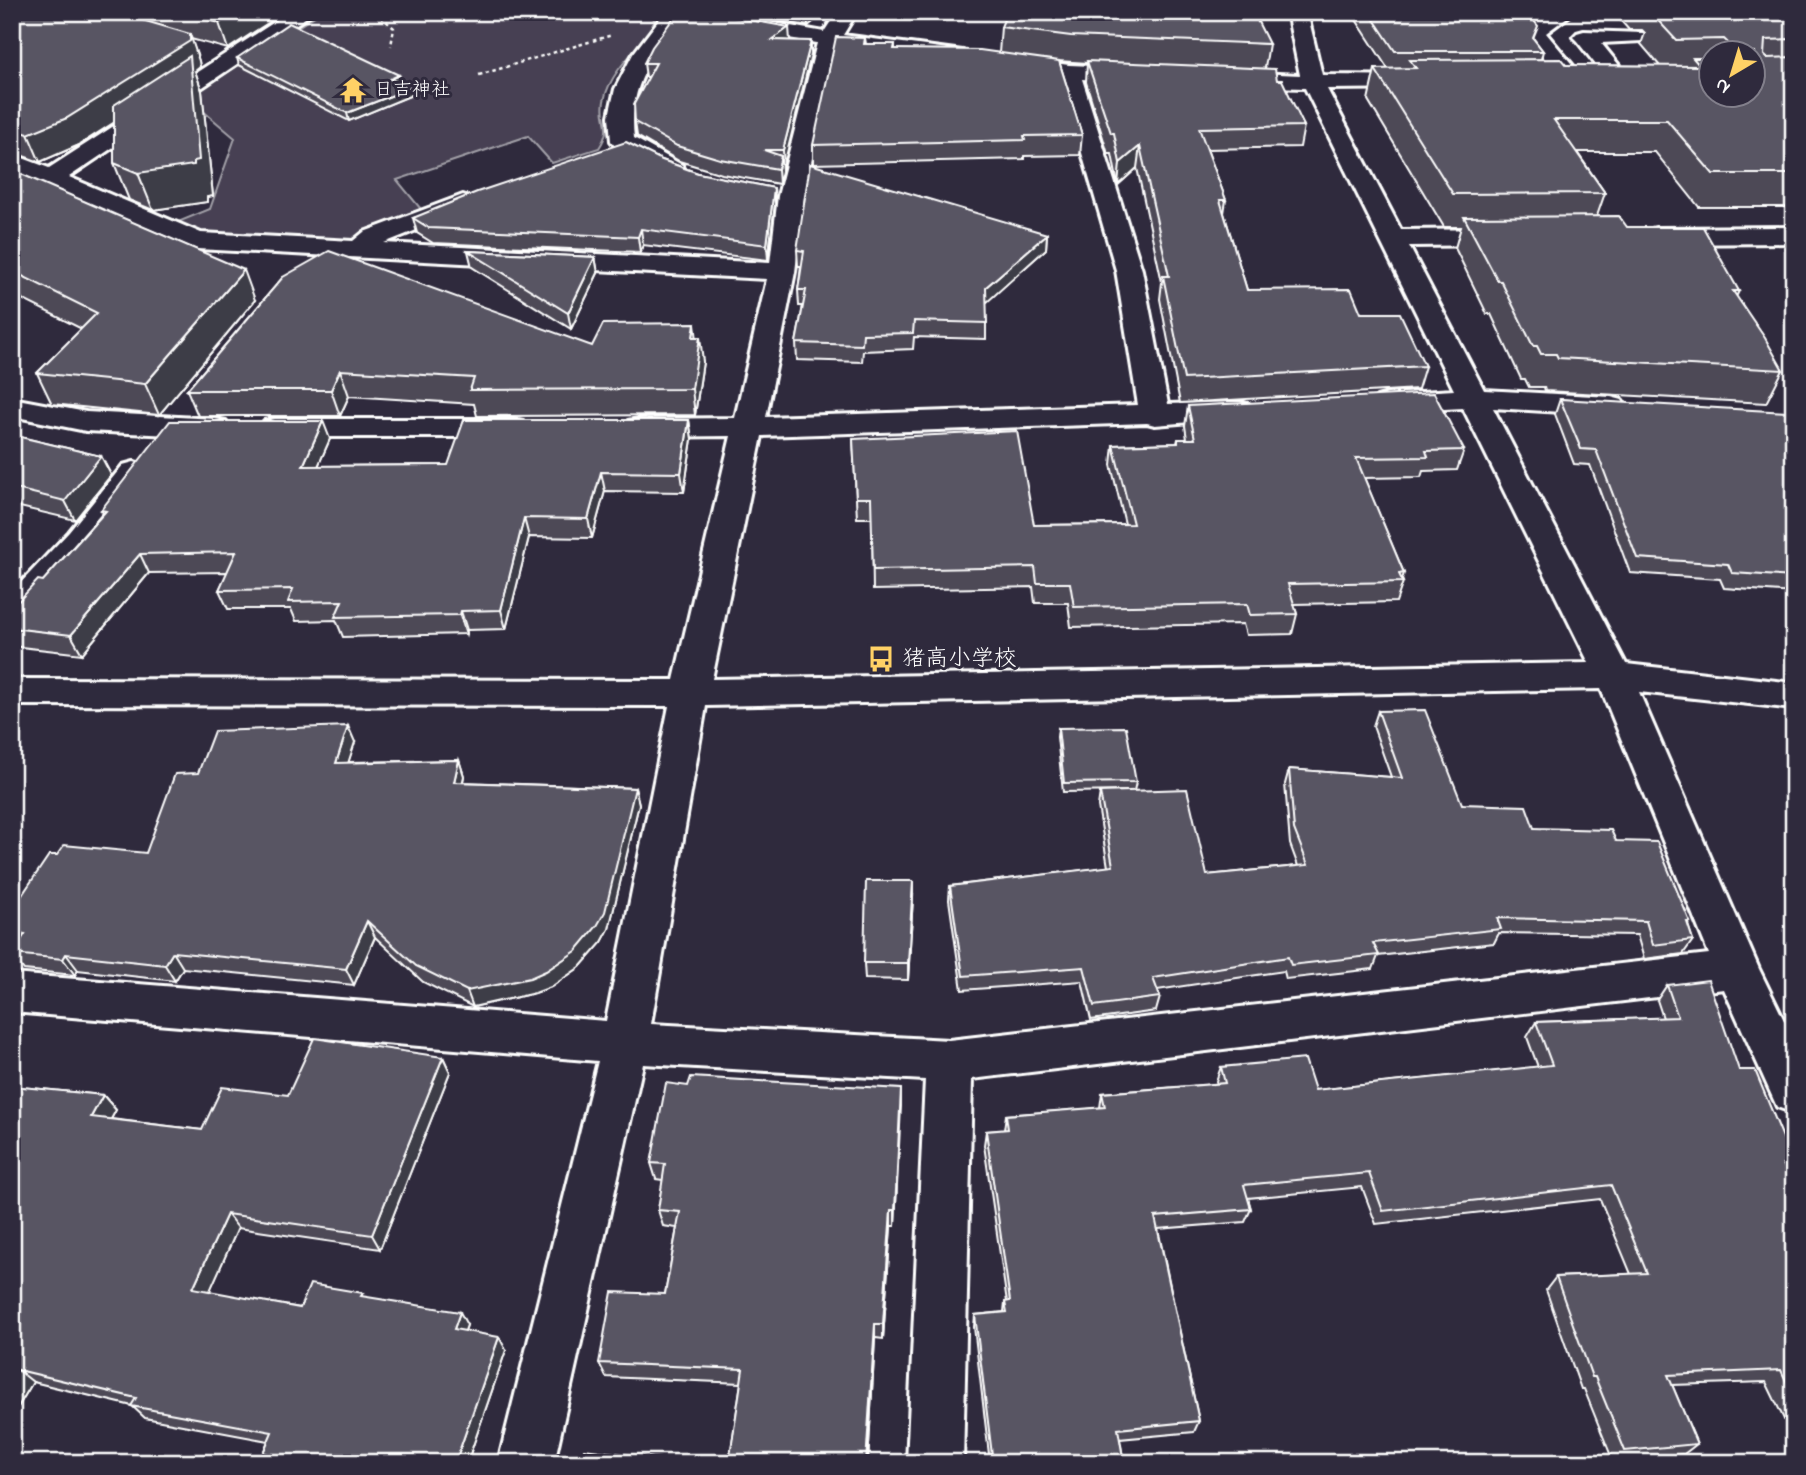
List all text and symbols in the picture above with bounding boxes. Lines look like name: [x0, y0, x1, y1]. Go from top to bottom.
north arrow: [1698, 38, 1768, 108]
text: N: [1710, 71, 1736, 100]
temple icon: 日吉神社: [338, 75, 368, 105]
place label: 日吉神社: [374, 77, 450, 104]
place label: 猪高小学校: [902, 643, 1017, 676]
bus stop icon: 猪高小学校: [866, 644, 896, 674]

